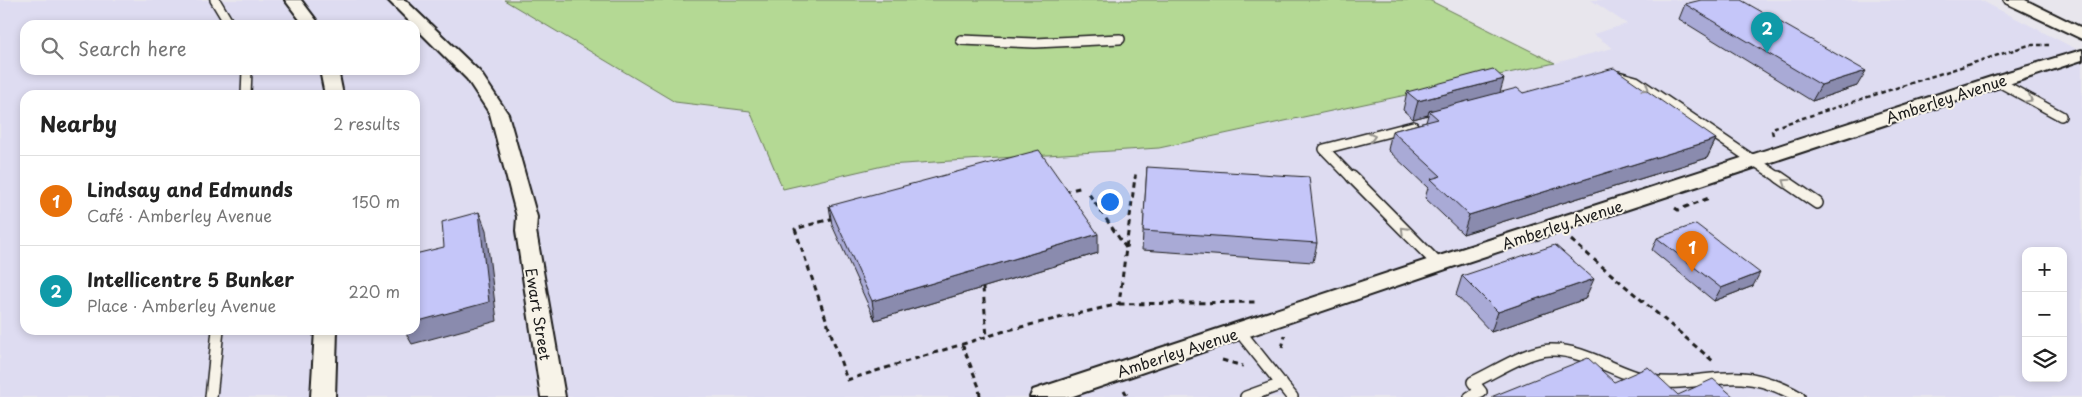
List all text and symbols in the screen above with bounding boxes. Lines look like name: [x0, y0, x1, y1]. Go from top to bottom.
pin: 2: [1751, 12, 1783, 53]
search box: [20, 20, 420, 75]
icon: search: [38, 34, 66, 62]
text: Search here: [78, 34, 187, 62]
street label: Amberley Avenue: [1883, 68, 2009, 128]
one-way arrow: [1640, 82, 1650, 91]
one-way arrow: [2023, 93, 2032, 103]
text: Nearby: [40, 107, 117, 139]
text: 2 results: [333, 111, 400, 135]
one-way arrow: [1367, 132, 1375, 142]
text: Lindsay and Edmunds: [87, 175, 293, 203]
one-way arrow: [1782, 179, 1792, 188]
text: 1: [52, 189, 60, 213]
text: 150 m: [352, 189, 400, 213]
your location: [1097, 189, 1123, 215]
street label: Amberley Avenue: [1499, 194, 1625, 254]
text: Café · Amberley Avenue: [87, 203, 272, 227]
one-way arrow: [1400, 227, 1409, 236]
pin: 1: [1676, 231, 1708, 272]
map controls: [2022, 247, 2067, 382]
button: +: [2022, 247, 2067, 292]
text: Intellicentre 5 Bunker: [87, 265, 294, 293]
street label: Ewart Street: [520, 266, 558, 362]
text: 2: [50, 279, 62, 303]
text: 220 m: [349, 279, 400, 303]
button: −: [2022, 292, 2067, 337]
text: Place · Amberley Avenue: [87, 293, 276, 317]
street label: Amberley Avenue: [1114, 322, 1240, 382]
button: layers: [2022, 337, 2067, 382]

